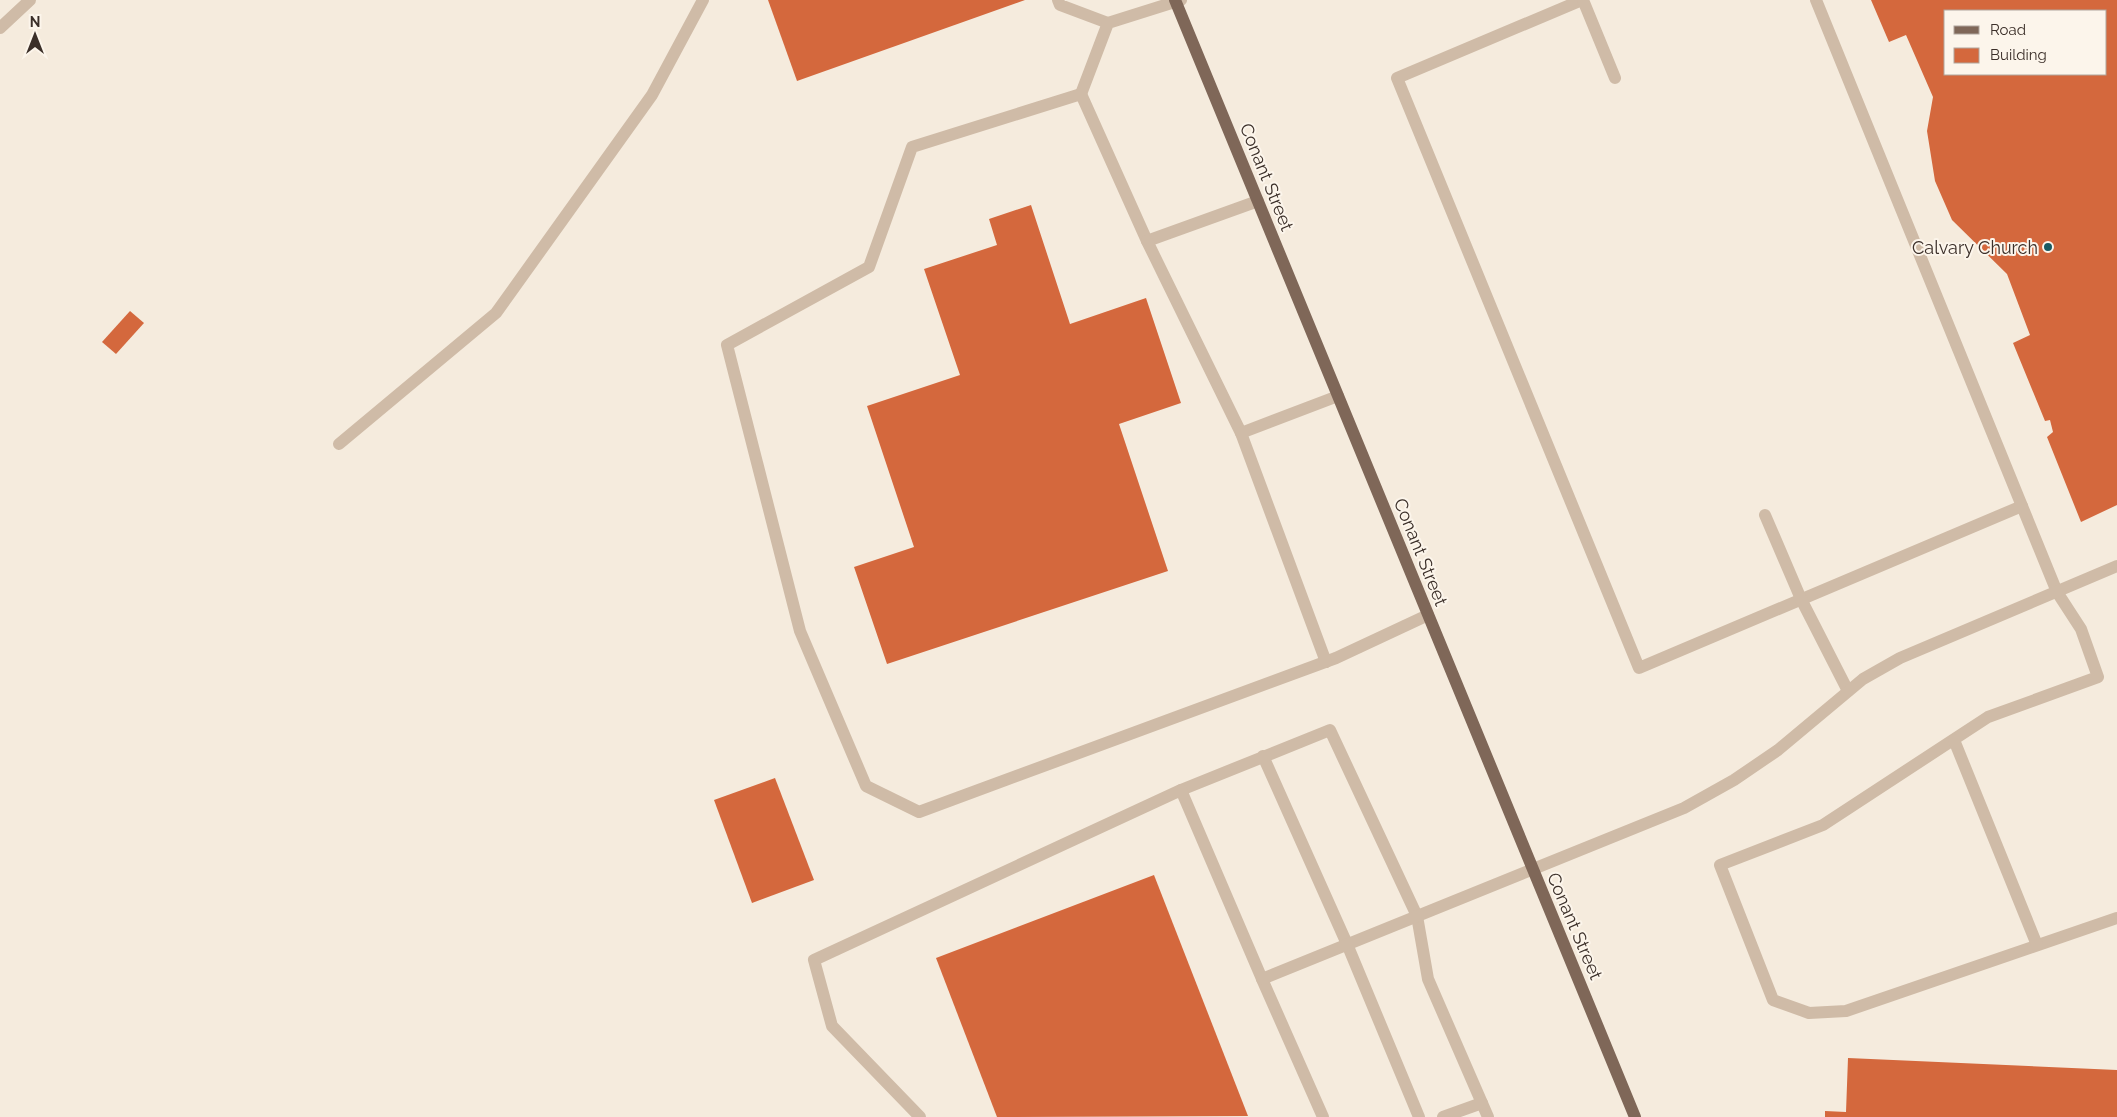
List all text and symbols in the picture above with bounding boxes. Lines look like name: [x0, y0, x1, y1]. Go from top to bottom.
north arrow: [10, 10, 60, 60]
legend: [1944, 10, 2107, 75]
text: N: [30, 14, 40, 30]
text: Road: [1990, 21, 2026, 39]
text: Building: [1990, 46, 2047, 64]
street label: Conant Street: [1236, 120, 1298, 234]
place label: Calvary Church: [1912, 237, 2038, 258]
marker: Calvary Church: [2042, 241, 2054, 253]
street label: Conant Street: [1390, 495, 1452, 609]
street label: Conant Street: [1543, 869, 1607, 983]

